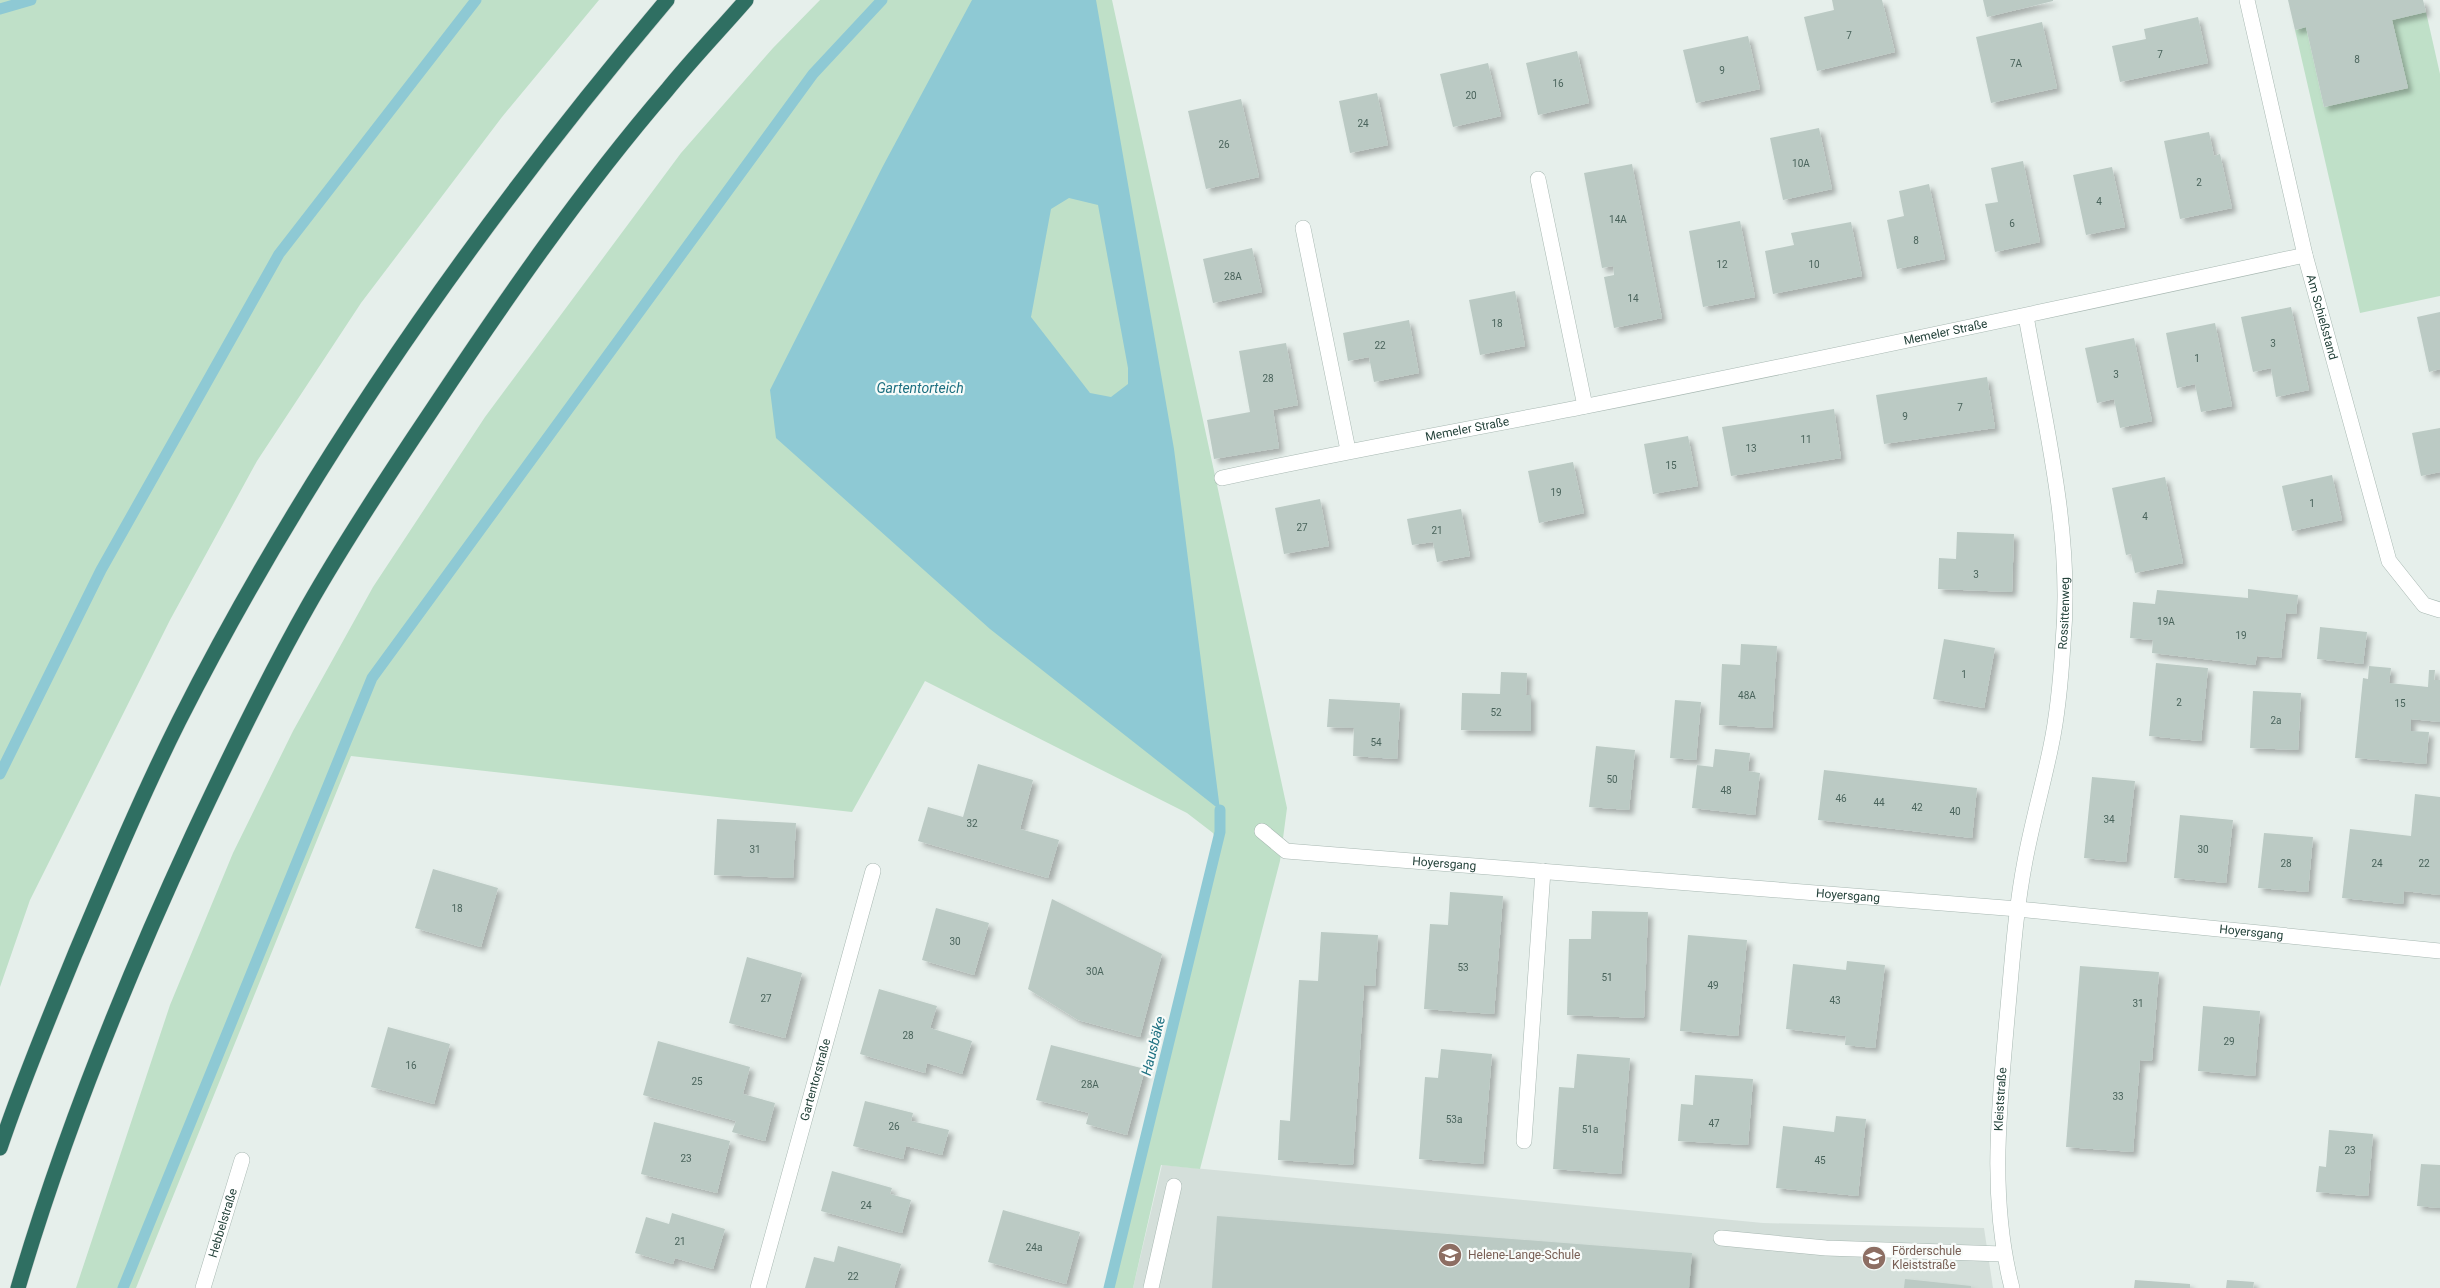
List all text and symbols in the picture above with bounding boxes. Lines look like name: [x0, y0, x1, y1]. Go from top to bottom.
house number: 7: [1846, 30, 1852, 41]
house number: 7: [2157, 49, 2163, 60]
house number: 8: [2354, 54, 2360, 65]
house number: 7A: [2010, 58, 2023, 69]
house number: 9: [1719, 65, 1725, 76]
house number: 16: [1552, 78, 1564, 89]
house number: 20: [1465, 90, 1477, 101]
house number: 24: [1357, 118, 1369, 129]
house number: 26: [1218, 139, 1230, 150]
house number: 10A: [1792, 158, 1810, 169]
house number: 2: [2196, 177, 2202, 188]
house number: 4: [2096, 196, 2102, 207]
house number: 14A: [1609, 214, 1627, 225]
house number: 6: [2009, 218, 2015, 229]
house number: 8: [1913, 235, 1919, 246]
house number: 12: [1716, 259, 1728, 270]
house number: 10: [1808, 259, 1820, 270]
house number: 28A: [1224, 271, 1242, 282]
street label: Am Schießstand: [2304, 273, 2340, 361]
house number: 14: [1627, 293, 1639, 304]
street label: Memeler Straße: [1902, 317, 1989, 348]
house number: 18: [1491, 318, 1503, 329]
house number: 3: [2270, 338, 2276, 349]
house number: 22: [1374, 340, 1386, 351]
house number: 1: [2194, 353, 2200, 364]
house number: 3: [2113, 369, 2119, 380]
house number: 28: [1262, 373, 1274, 384]
water label: Gartentorteich: [876, 380, 964, 396]
house number: 7: [1957, 402, 1963, 413]
house number: 9: [1902, 411, 1908, 422]
street label: Memeler Straße: [1424, 414, 1510, 444]
house number: 11: [1800, 434, 1812, 445]
house number: 13: [1745, 443, 1757, 454]
house number: 15: [1665, 460, 1677, 471]
house number: 19: [1550, 487, 1562, 498]
house number: 1: [2309, 498, 2315, 509]
house number: 4: [2142, 511, 2148, 522]
house number: 27: [1296, 522, 1308, 533]
house number: 21: [1431, 525, 1443, 536]
house number: 3: [1973, 569, 1979, 580]
street label: Rossittenweg: [2056, 577, 2072, 650]
house number: 19A: [2157, 616, 2175, 627]
house number: 19: [2235, 630, 2247, 641]
house number: 1: [1961, 669, 1967, 680]
house number: 48A: [1738, 690, 1756, 701]
house number: 2: [2176, 697, 2182, 708]
house number: 15: [2394, 698, 2406, 709]
house number: 52: [1490, 707, 1502, 718]
house number: 2a: [2270, 715, 2282, 726]
house number: 54: [1370, 737, 1382, 748]
house number: 50: [1606, 774, 1618, 785]
house number: 48: [1720, 785, 1732, 796]
house number: 46: [1835, 793, 1847, 804]
house number: 44: [1873, 797, 1885, 808]
house number: 42: [1911, 802, 1923, 813]
house number: 40: [1949, 806, 1961, 817]
house number: 34: [2103, 814, 2115, 825]
house number: 32: [966, 818, 978, 829]
house number: 31: [749, 844, 761, 855]
house number: 30: [2197, 844, 2209, 855]
street label: Hoyersgang: [1412, 854, 1477, 873]
house number: 28: [2280, 858, 2292, 869]
house number: 24: [2371, 858, 2383, 869]
house number: 22: [2418, 858, 2430, 869]
street label: Hoyersgang: [1815, 886, 1881, 905]
house number: 18: [451, 903, 463, 914]
street label: Hoyersgang: [2219, 922, 2284, 942]
house number: 30: [949, 936, 961, 947]
house number: 53: [1457, 962, 1469, 973]
house number: 30A: [1086, 966, 1104, 977]
house number: 51: [1601, 972, 1613, 983]
house number: 49: [1707, 980, 1719, 991]
house number: 27: [760, 993, 772, 1004]
house number: 43: [1829, 995, 1841, 1006]
house number: 31: [2132, 998, 2144, 1009]
water label: Hausbäke: [1138, 1015, 1168, 1077]
house number: 28: [902, 1030, 914, 1041]
house number: 29: [2223, 1036, 2235, 1047]
street label: Gartentorstraße: [797, 1037, 833, 1123]
house number: 16: [405, 1060, 417, 1071]
street label: Kleiststraße: [1991, 1067, 2010, 1131]
house number: 25: [691, 1076, 703, 1087]
house number: 28A: [1081, 1079, 1099, 1090]
house number: 33: [2112, 1091, 2124, 1102]
house number: 53a: [1446, 1114, 1462, 1125]
house number: 47: [1708, 1118, 1720, 1129]
house number: 26: [888, 1121, 900, 1132]
house number: 51a: [1582, 1124, 1598, 1135]
house number: 23: [2344, 1145, 2356, 1156]
house number: 23: [680, 1153, 692, 1164]
house number: 45: [1814, 1155, 1826, 1166]
street label: Hebbelstraße: [206, 1187, 240, 1259]
house number: 24: [860, 1200, 872, 1211]
house number: 21: [674, 1236, 686, 1247]
house number: 24a: [1026, 1242, 1042, 1253]
school or university icon: Helene-Lange-Schule: [1437, 1242, 1463, 1268]
place label: Förderschule Kleiststraße: [1892, 1244, 1962, 1272]
school or university icon: Förderschule Kleiststraße: [1861, 1245, 1887, 1271]
place label: Helene-Lange-Schule: [1468, 1248, 1580, 1262]
house number: 22: [847, 1271, 859, 1282]

